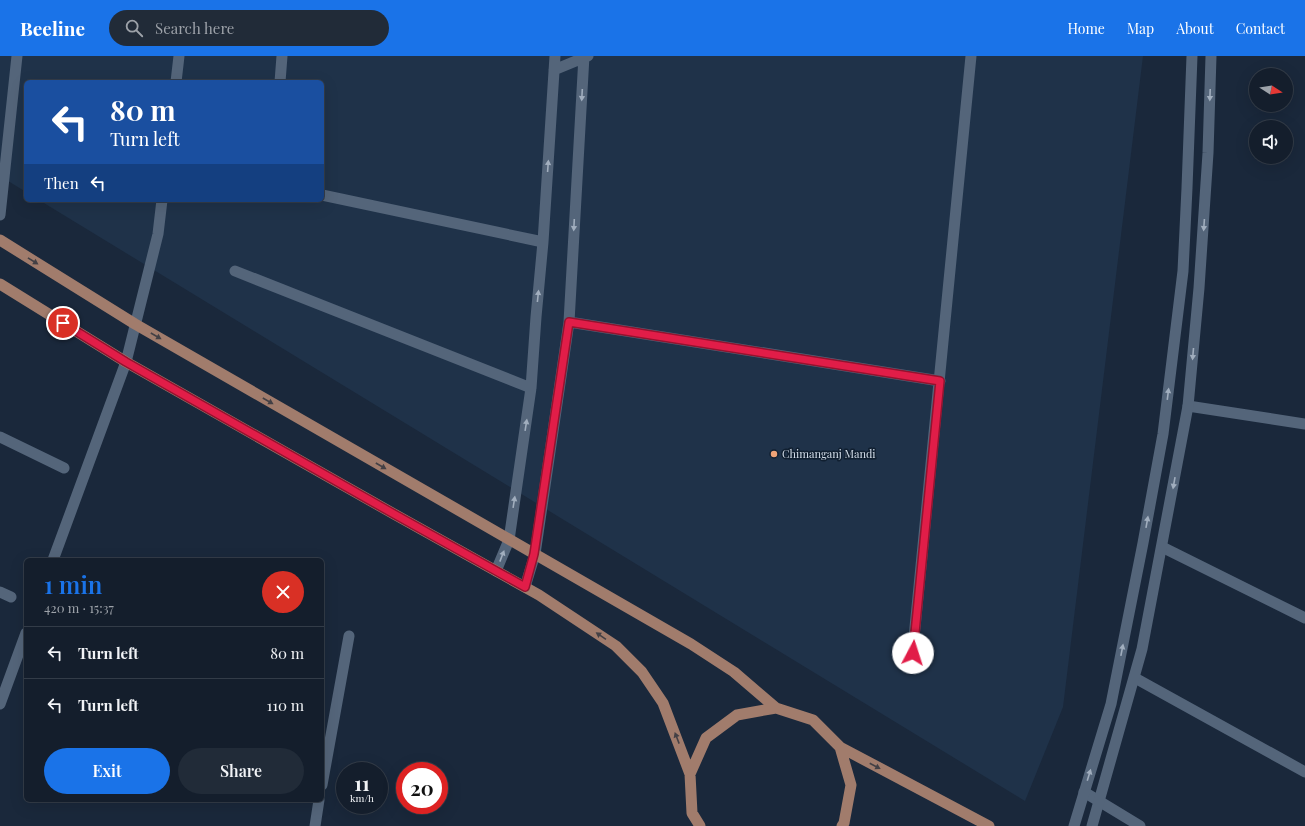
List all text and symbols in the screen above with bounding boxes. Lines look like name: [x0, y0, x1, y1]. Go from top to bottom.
search box: [109, 10, 389, 46]
text: Beeline: [20, 15, 85, 41]
icon: search: [123, 17, 145, 39]
text: Search here: [155, 18, 234, 38]
text: Home: [1067, 19, 1105, 38]
text: Map: [1127, 19, 1154, 38]
text: About: [1176, 19, 1214, 38]
text: Contact: [1236, 19, 1285, 38]
north arrow: [1249, 68, 1293, 112]
map controls: [1249, 68, 1293, 164]
one-way arrow: [578, 89, 585, 101]
one-way arrow: [1207, 89, 1213, 102]
text: 80 m: [110, 91, 176, 128]
icon: left: [44, 96, 96, 148]
button: sound: [1249, 120, 1293, 164]
text: Turn left: [110, 127, 180, 151]
one-way arrow: [545, 160, 552, 172]
icon: left: [87, 172, 109, 194]
text: Then: [44, 173, 79, 193]
one-way arrow: [571, 219, 578, 231]
one-way arrow: [1200, 219, 1207, 231]
one-way arrow: [27, 257, 39, 264]
one-way arrow: [534, 290, 541, 302]
pin: [46, 306, 80, 340]
icon: arrive: [52, 312, 74, 334]
one-way arrow: [150, 333, 162, 340]
one-way arrow: [1190, 348, 1197, 360]
one-way arrow: [1164, 388, 1171, 400]
one-way arrow: [262, 398, 274, 405]
one-way arrow: [523, 419, 529, 431]
place label: Chimanganj Mandi: [782, 446, 876, 461]
marker: Chimanganj Mandi: [769, 449, 779, 459]
one-way arrow: [375, 463, 387, 470]
one-way arrow: [1171, 477, 1177, 489]
one-way arrow: [511, 496, 517, 508]
one-way arrow: [1144, 516, 1150, 528]
one-way arrow: [500, 549, 506, 561]
text: 1 min: [44, 568, 102, 600]
button: close: [262, 571, 304, 613]
text: 420 m · 15:37: [44, 599, 114, 616]
one-way arrow: [595, 632, 606, 640]
position arrow: [892, 632, 934, 674]
icon: left: [44, 642, 66, 664]
text: Turn left: [78, 643, 139, 663]
text: 80 m: [270, 643, 304, 663]
one-way arrow: [1120, 643, 1126, 656]
icon: left: [44, 694, 66, 716]
text: Turn left: [78, 695, 139, 715]
text: 110 m: [267, 695, 304, 715]
one-way arrow: [673, 731, 679, 743]
button: Exit: [44, 748, 170, 794]
button: Share: [178, 748, 304, 794]
speed limit sign: 20: [396, 762, 448, 814]
one-way arrow: [869, 762, 880, 769]
text: 11: [354, 769, 370, 796]
one-way arrow: [1086, 769, 1092, 781]
text: km/h: [350, 791, 374, 805]

